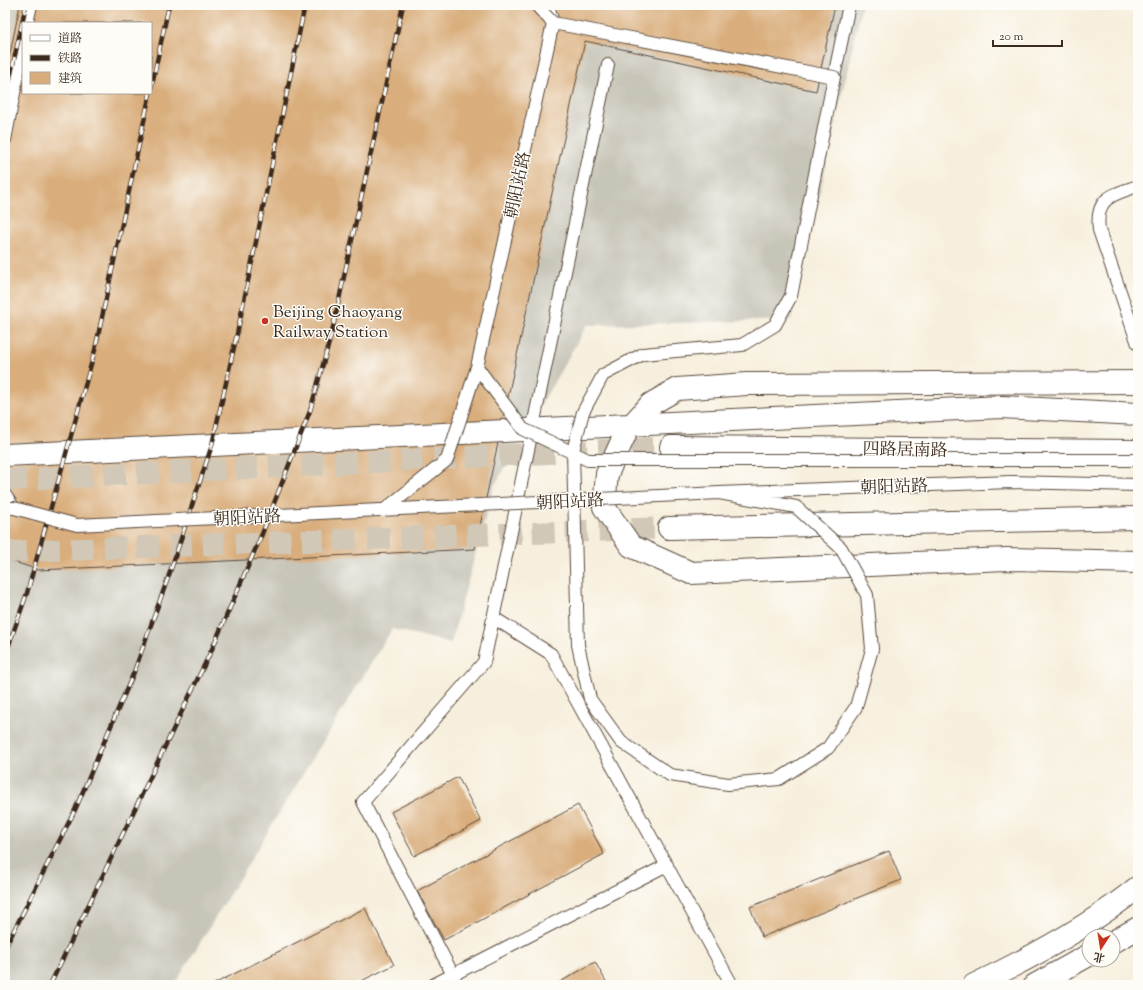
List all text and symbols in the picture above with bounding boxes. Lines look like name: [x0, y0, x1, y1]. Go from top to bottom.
legend: [22, 22, 152, 94]
scale bar: [993, 22, 1062, 48]
text: 20 m: [999, 28, 1024, 46]
text: 道路: [58, 30, 82, 48]
text: 铁路: [58, 50, 82, 68]
text: 建筑: [58, 70, 82, 88]
street label: 朝阳站路: [500, 150, 538, 221]
place label: Beijing Chaoyang Railway Station: [273, 301, 402, 345]
marker: Beijing Chaoyang Railway Station: [260, 316, 270, 326]
street label: 四路居南路: [862, 438, 948, 464]
street label: 朝阳站路: [860, 475, 928, 501]
street label: 朝阳站路: [536, 489, 605, 517]
street label: 朝阳站路: [213, 505, 282, 533]
north arrow: [1081, 928, 1121, 968]
text: 北: [1092, 948, 1106, 966]

